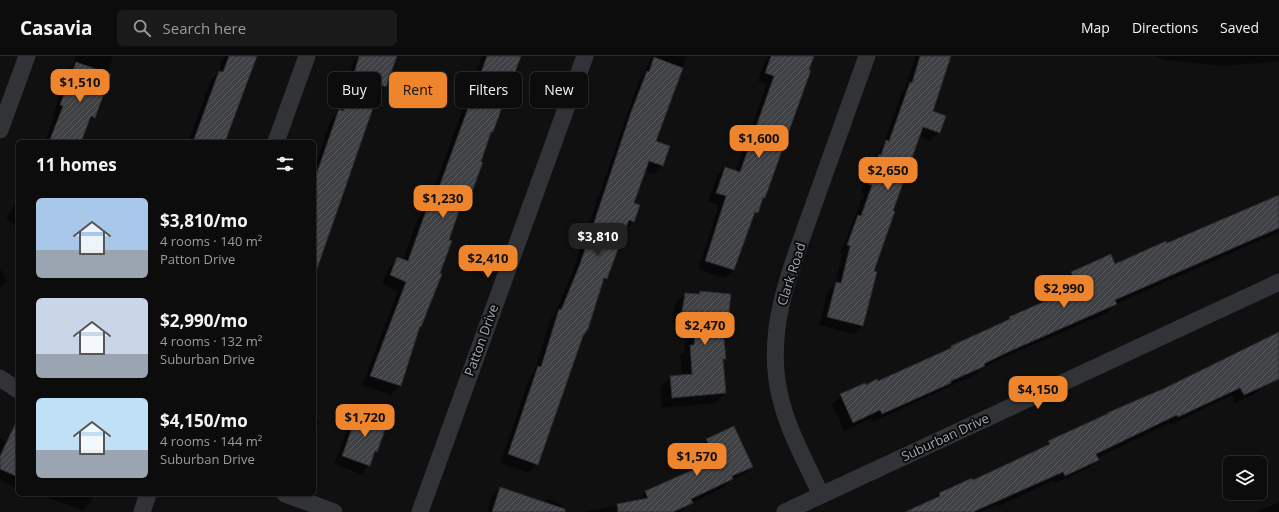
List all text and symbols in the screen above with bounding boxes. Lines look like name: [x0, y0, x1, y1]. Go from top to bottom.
search box: [117, 10, 397, 46]
text: Casavia: [20, 15, 93, 41]
icon: search: [131, 17, 153, 39]
text: Search here: [163, 18, 246, 38]
text: Map: [1081, 18, 1110, 37]
text: Directions: [1132, 18, 1198, 37]
text: Saved: [1220, 18, 1259, 37]
pin: $1,510: [47, 69, 113, 103]
chip: Buy: [328, 72, 381, 108]
chip: Rent: [389, 72, 447, 108]
chip: Filters: [455, 72, 522, 108]
chip: New: [530, 72, 588, 108]
text: $1,510: [60, 73, 100, 91]
pin: $1,600: [726, 125, 792, 159]
text: $1,600: [739, 129, 779, 147]
text: 11 homes: [36, 153, 117, 176]
icon: filters: [274, 153, 296, 175]
pin: $2,650: [855, 157, 921, 191]
text: $2,650: [868, 161, 908, 179]
pin: $1,230: [410, 185, 476, 219]
text: $1,230: [423, 189, 463, 207]
text: $3,810/mo: [160, 209, 248, 232]
icon: home: [68, 214, 116, 262]
pin: $3,810: [565, 223, 631, 257]
text: $3,810: [578, 227, 618, 245]
text: 4 rooms · 140 m²: [160, 232, 262, 250]
street label: Clark Road: [772, 240, 810, 308]
pin: $2,410: [455, 245, 521, 279]
text: $2,410: [468, 249, 508, 267]
text: Patton Drive: [160, 250, 235, 268]
pin: $2,990: [1031, 275, 1097, 309]
text: $2,990: [1044, 279, 1084, 297]
street label: Patton Drive: [460, 302, 502, 378]
text: $2,990/mo: [160, 309, 248, 332]
pin: $2,470: [672, 312, 738, 346]
icon: home: [68, 314, 116, 362]
text: $2,470: [685, 316, 725, 334]
text: 4 rooms · 132 m²: [160, 332, 262, 350]
text: Suburban Drive: [160, 350, 255, 368]
pin: $4,150: [1005, 376, 1071, 410]
text: $4,150: [1018, 380, 1058, 398]
pin: $1,720: [332, 404, 398, 438]
text: $1,720: [345, 408, 385, 426]
text: $4,150/mo: [160, 409, 248, 432]
street label: Suburban Drive: [898, 409, 992, 465]
icon: home: [68, 414, 116, 462]
text: 4 rooms · 144 m²: [160, 432, 262, 450]
pin: $1,570: [664, 443, 730, 477]
text: $1,570: [677, 447, 717, 465]
text: Suburban Drive: [160, 450, 255, 468]
map controls: [1223, 456, 1267, 500]
button: layers: [1223, 456, 1267, 500]

